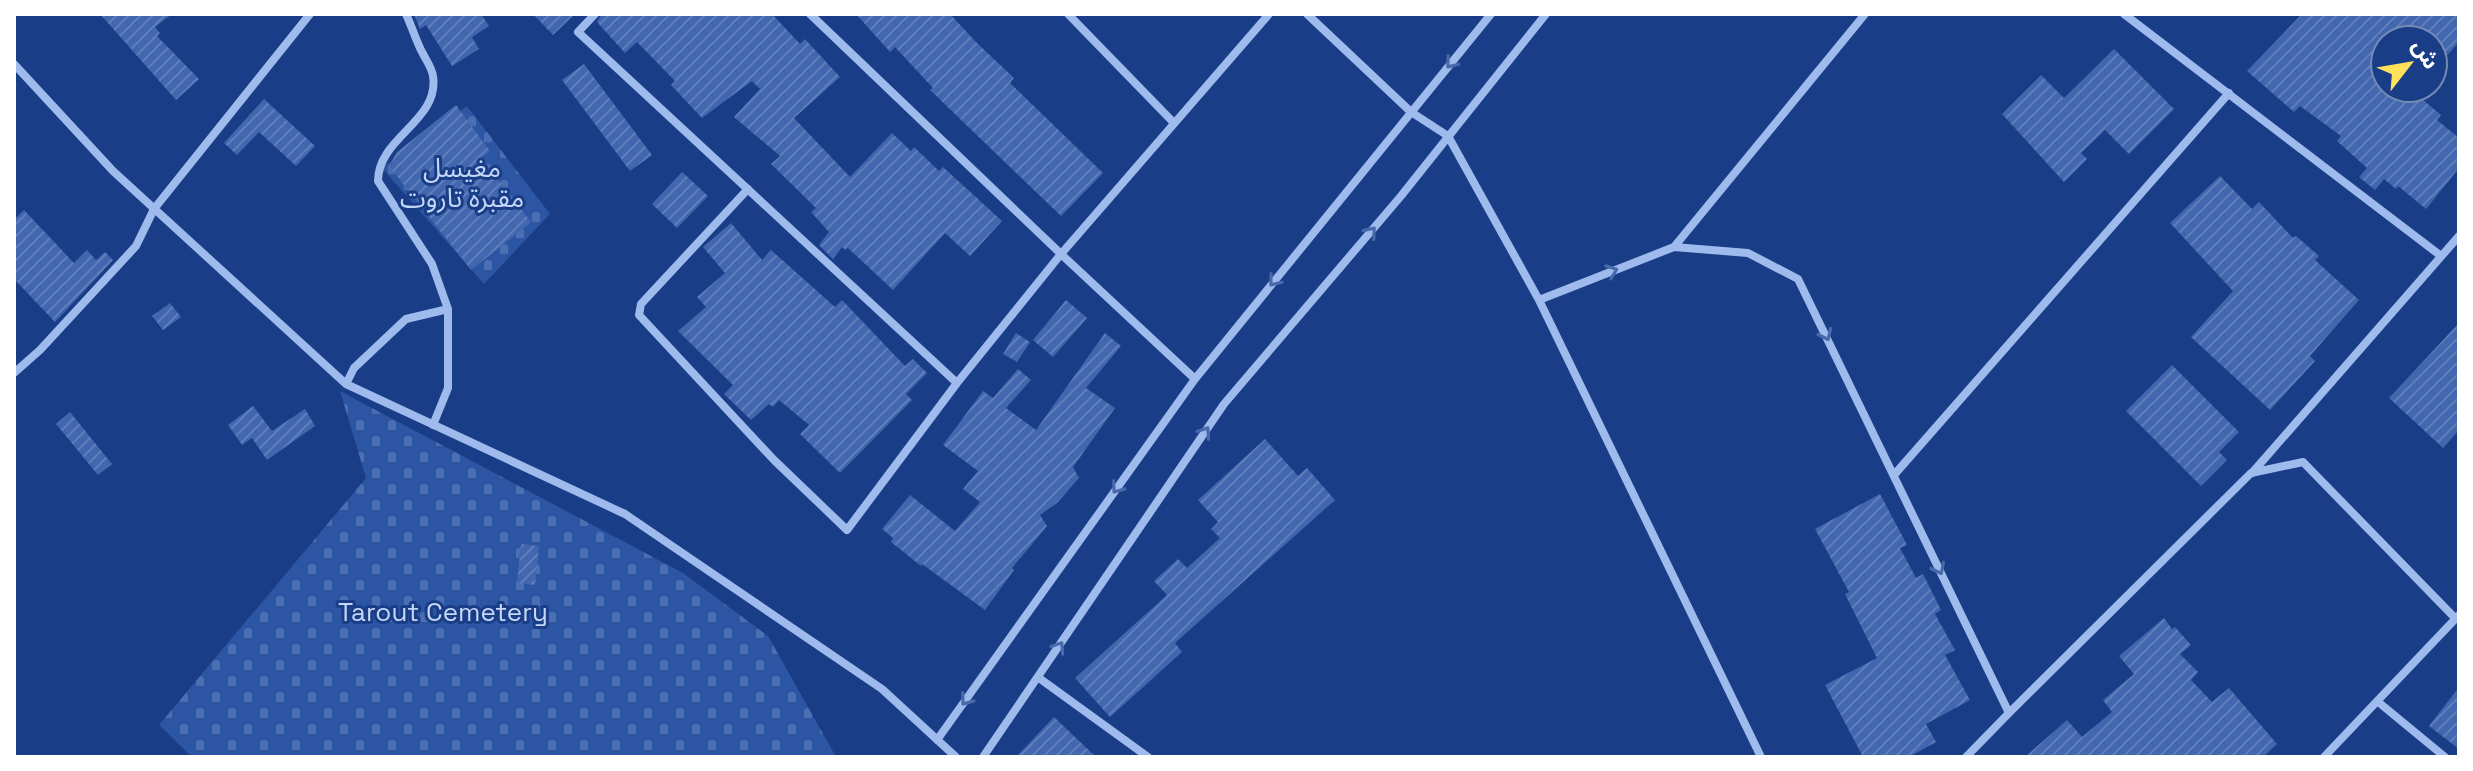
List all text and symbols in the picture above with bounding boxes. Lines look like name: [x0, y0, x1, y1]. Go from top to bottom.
north arrow: [2369, 24, 2449, 104]
text: ش: [2406, 34, 2446, 74]
one-way arrow: [1446, 54, 1461, 68]
park label: مغيسل مقبرة تاروت: [400, 151, 524, 215]
one-way arrow: [1361, 226, 1376, 241]
one-way arrow: [1604, 265, 1618, 281]
one-way arrow: [1269, 272, 1284, 286]
one-way arrow: [1816, 327, 1832, 341]
one-way arrow: [1195, 426, 1210, 440]
one-way arrow: [1112, 480, 1127, 494]
one-way arrow: [1929, 561, 1945, 575]
park label: Tarout Cemetery: [338, 595, 548, 629]
one-way arrow: [1049, 641, 1064, 655]
one-way arrow: [961, 691, 976, 705]

